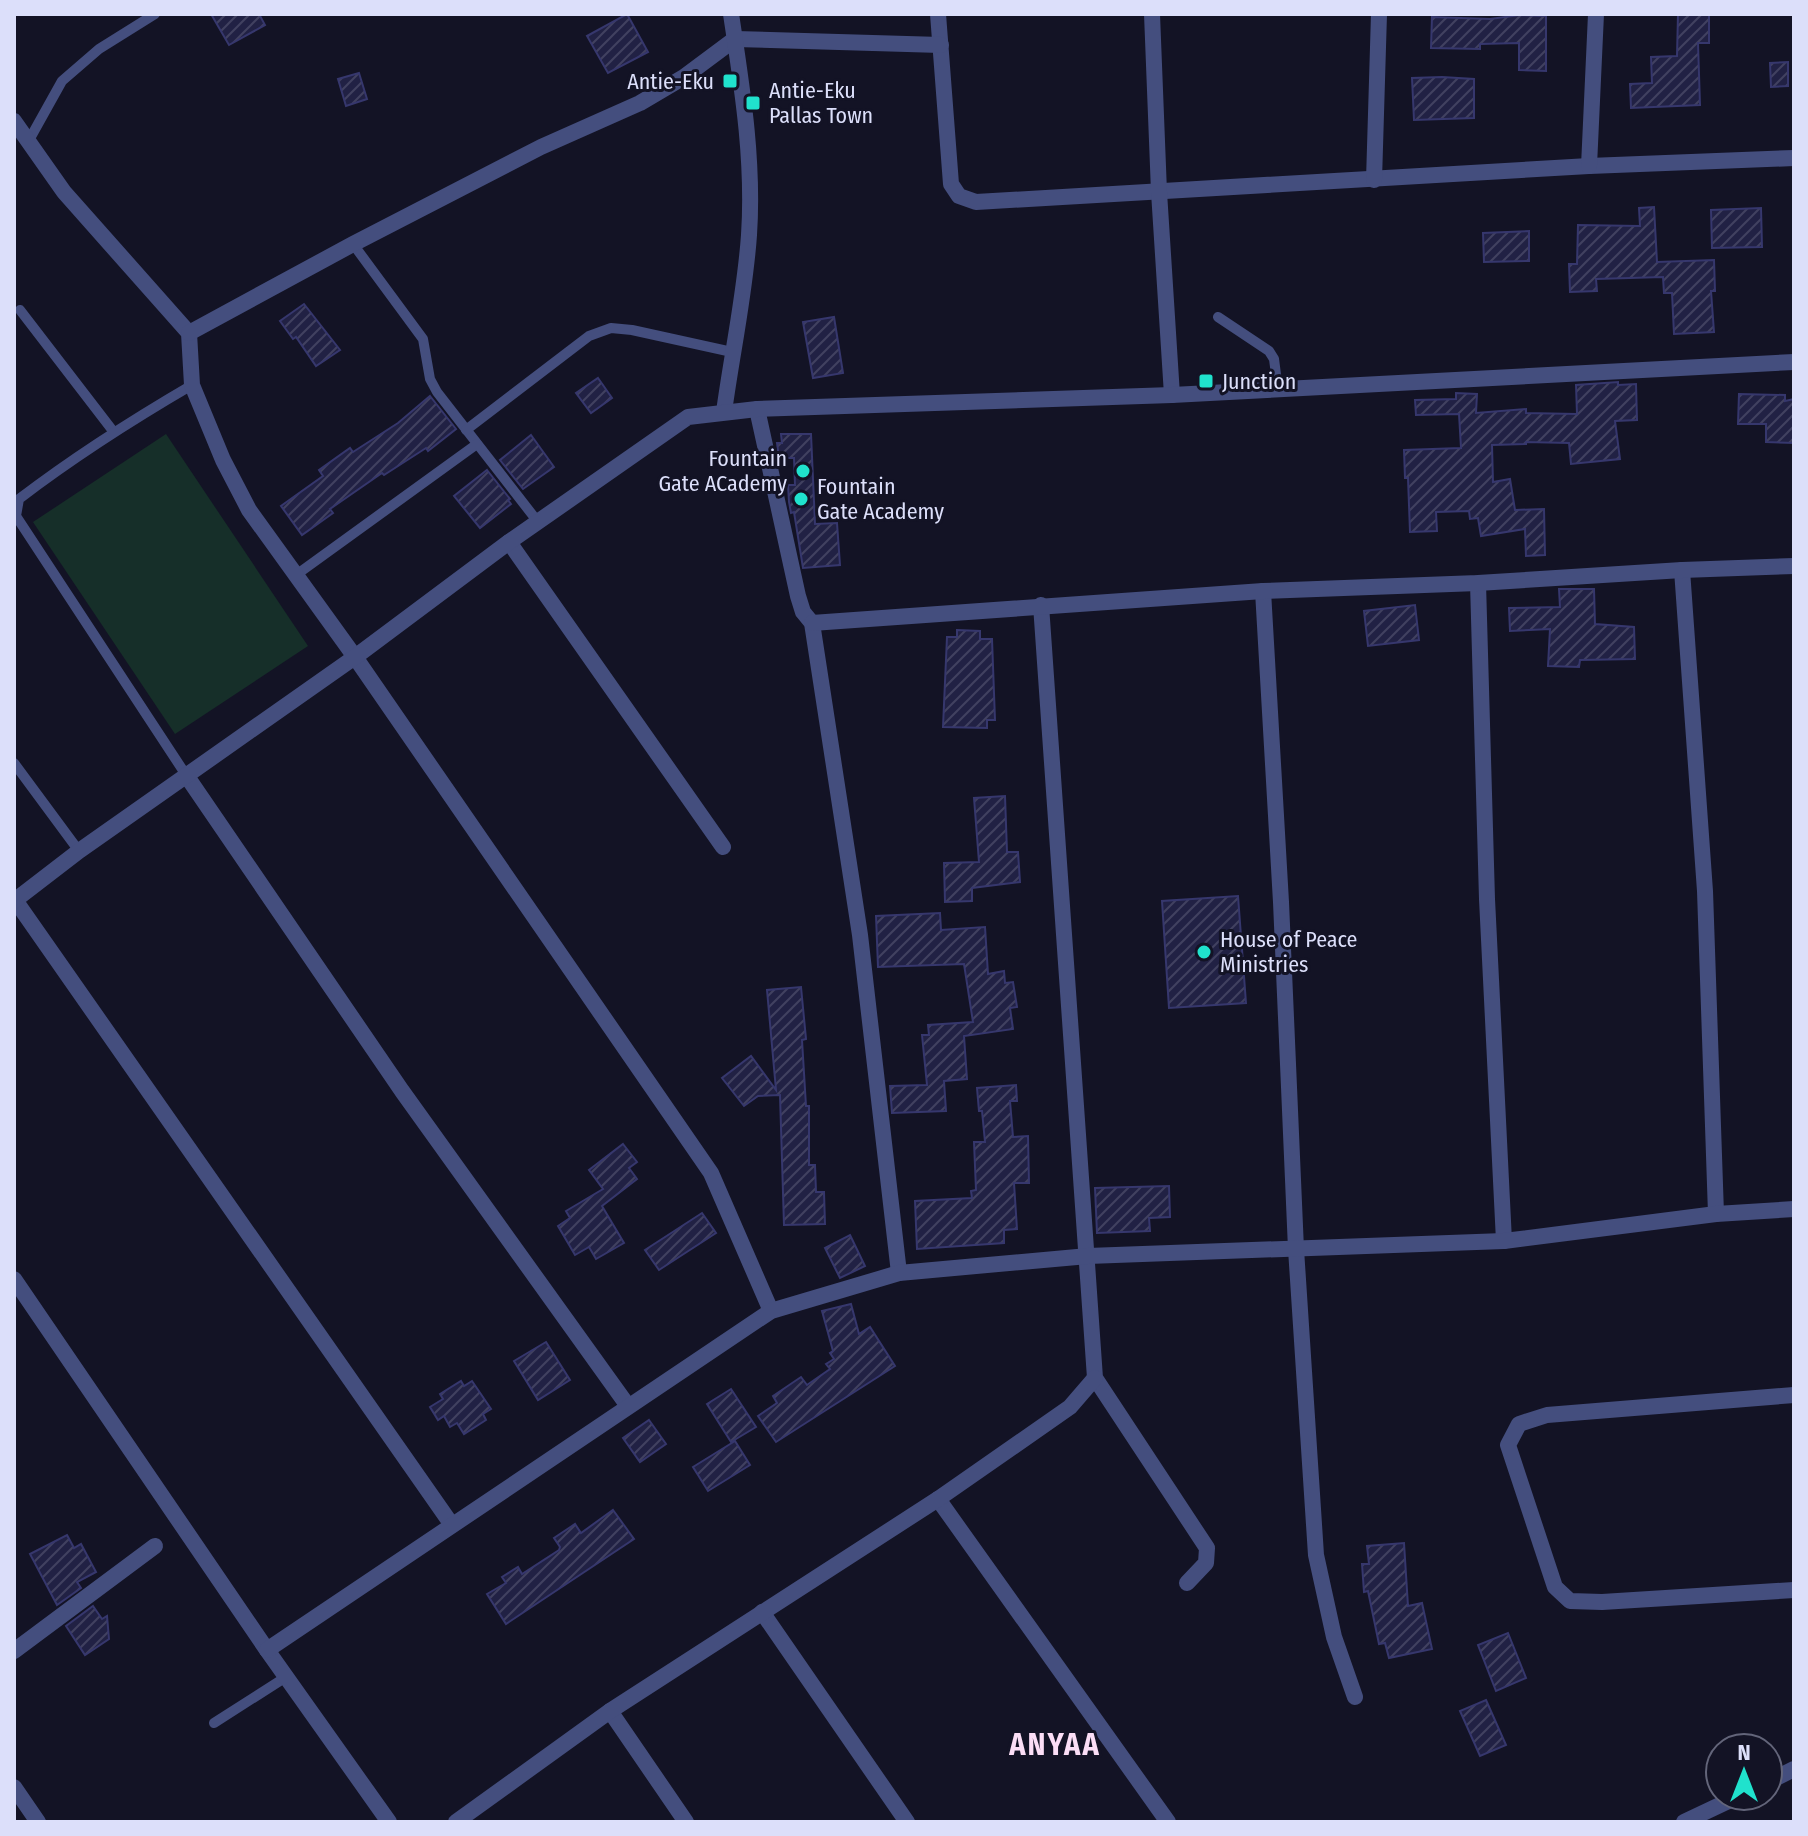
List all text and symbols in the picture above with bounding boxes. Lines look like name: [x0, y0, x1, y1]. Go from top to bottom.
place label: Antie-Eku: [627, 68, 714, 95]
marker: Antie-Eku: [721, 72, 739, 90]
place label: Antie-Eku Pallas Town: [769, 77, 873, 129]
marker: Antie-Eku Pallas Town: [744, 94, 762, 112]
place label: Junction: [1222, 368, 1296, 395]
marker: Junction: [1197, 372, 1215, 390]
place label: Fountain Gate ACademy: [658, 445, 787, 497]
marker: Fountain Gate ACademy: [794, 462, 812, 480]
place label: Fountain Gate Academy: [817, 473, 944, 525]
marker: Fountain Gate Academy: [792, 490, 810, 508]
place label: House of Peace Ministries: [1220, 926, 1357, 978]
marker: House of Peace Ministries: [1195, 943, 1213, 961]
district label: ANYAA: [1008, 1727, 1101, 1763]
north arrow: [1704, 1732, 1784, 1812]
text: N: [1737, 1739, 1751, 1766]

